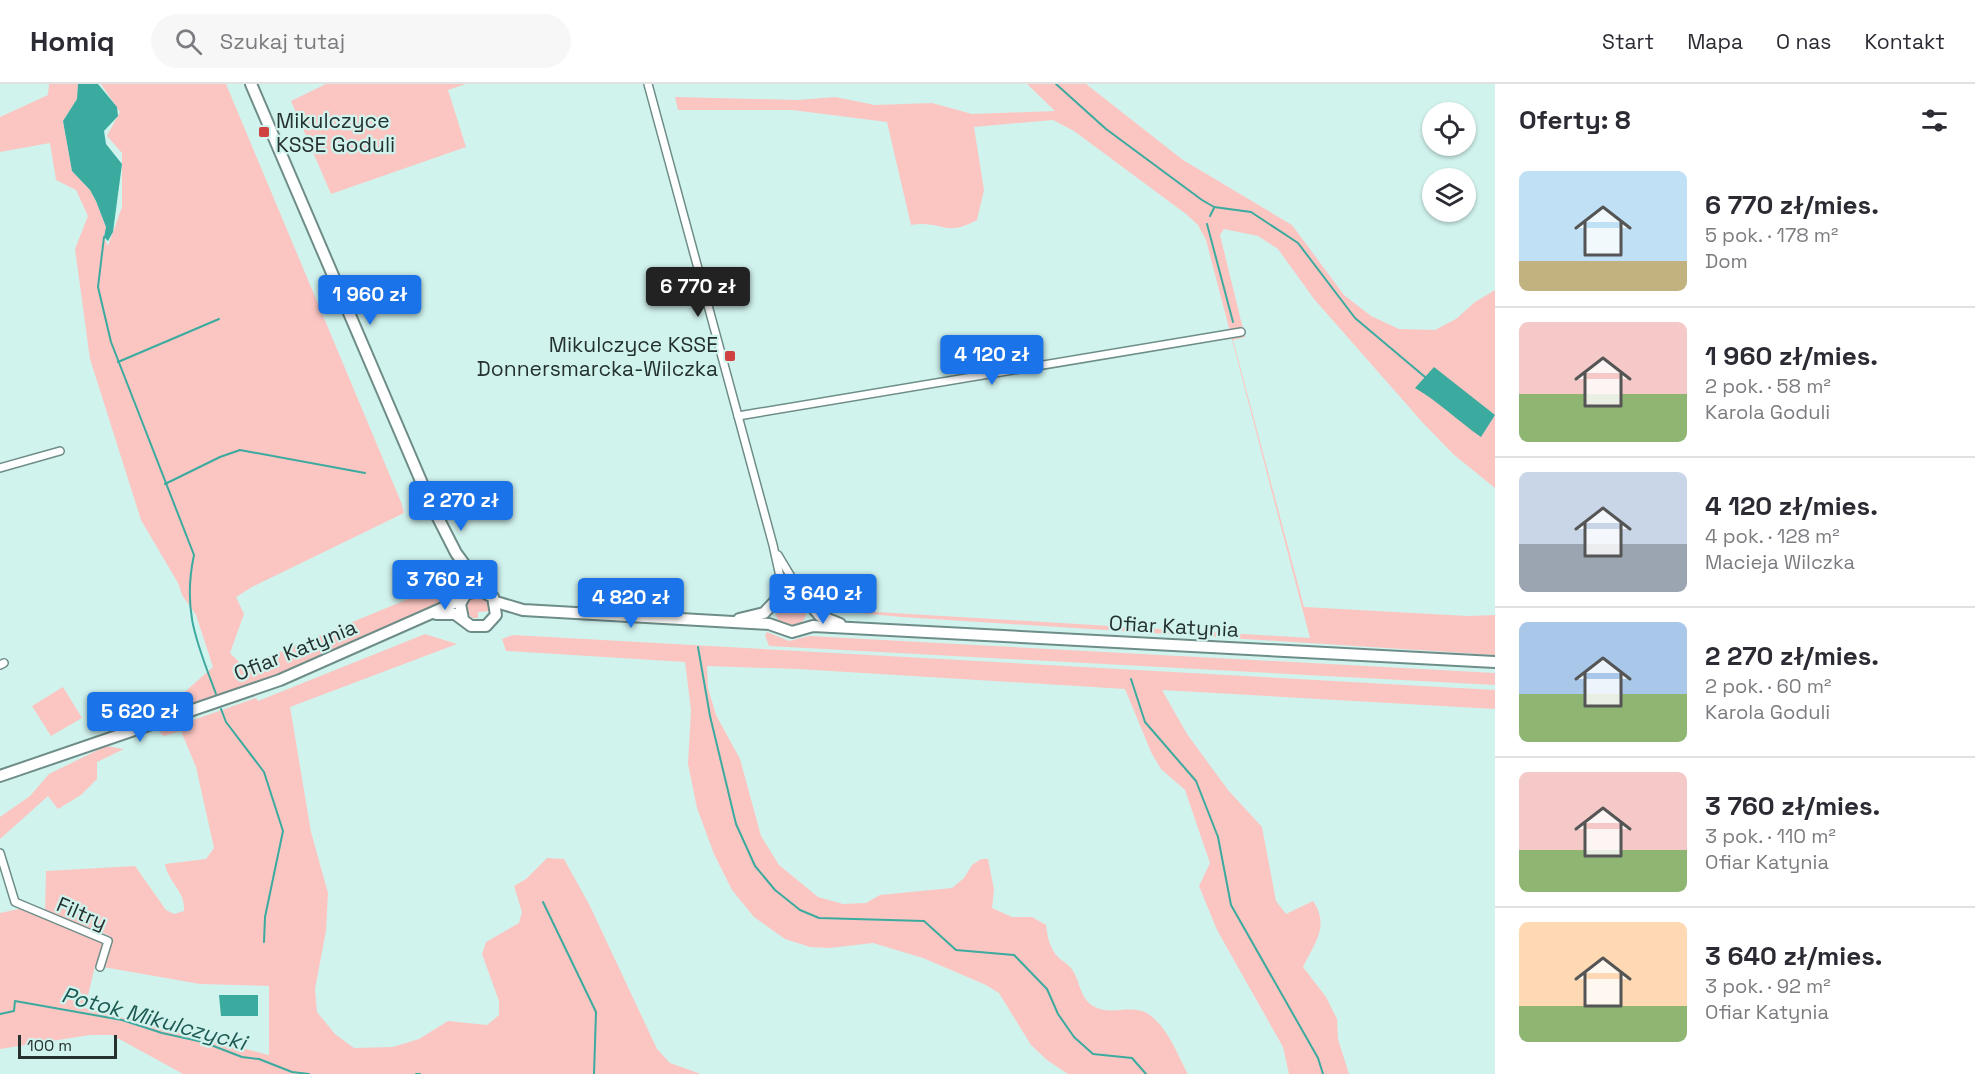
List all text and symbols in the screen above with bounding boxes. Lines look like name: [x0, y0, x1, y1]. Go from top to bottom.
search box: [151, 14, 571, 68]
text: Homiq: [30, 23, 115, 59]
icon: search: [172, 25, 205, 58]
text: Szukaj tutaj: [220, 27, 345, 55]
text: Start: [1602, 28, 1654, 55]
text: Mapa: [1687, 28, 1743, 55]
text: O nas: [1776, 28, 1831, 55]
text: Kontakt: [1864, 28, 1945, 55]
map controls: [1422, 102, 1476, 222]
button: locate: [1422, 102, 1476, 156]
text: Oferty: 8: [1519, 103, 1631, 137]
icon: filters: [1918, 104, 1951, 137]
place label: Mikulczyce KSSE Goduli: [276, 107, 395, 158]
marker: Mikulczyce KSSE Goduli: [257, 125, 271, 139]
button: layers: [1422, 168, 1476, 222]
text: 6 770 zł/mies.: [1705, 188, 1879, 222]
icon: home: [1567, 195, 1639, 267]
text: 5 pok. · 178 m²: [1705, 222, 1838, 248]
text: Dom: [1705, 248, 1748, 274]
pin: 6 770 zł: [636, 267, 760, 318]
text: 6 770 zł: [660, 273, 736, 299]
pin: 1 960 zł: [308, 275, 432, 326]
text: 1 960 zł: [332, 281, 408, 307]
place label: Mikulczyce KSSE Donnersmarcka-Wilczka: [477, 331, 718, 382]
pin: 4 120 zł: [930, 335, 1054, 386]
text: 1 960 zł/mies.: [1705, 339, 1878, 373]
text: 4 120 zł: [954, 341, 1030, 367]
icon: home: [1567, 346, 1639, 418]
marker: Mikulczyce KSSE Donnersmarcka-Wilczka: [723, 349, 737, 363]
text: 2 pok. · 58 m²: [1705, 373, 1831, 399]
text: Karola Goduli: [1705, 399, 1830, 425]
pin: 2 270 zł: [399, 481, 523, 532]
text: 2 270 zł: [423, 487, 499, 513]
text: 4 120 zł/mies.: [1705, 489, 1878, 523]
icon: home: [1567, 496, 1639, 568]
text: 4 pok. · 128 m²: [1705, 523, 1840, 549]
text: Macieja Wilczka: [1705, 549, 1855, 575]
pin: 3 760 zł: [383, 560, 507, 611]
text: 3 760 zł: [406, 566, 484, 592]
pin: 3 640 zł: [761, 574, 885, 625]
pin: 4 820 zł: [569, 578, 693, 629]
text: 3 640 zł: [784, 580, 862, 606]
text: 4 820 zł: [592, 584, 670, 610]
street label: Ofiar Katynia: [1108, 609, 1240, 643]
street label: Ofiar Katynia: [230, 613, 360, 687]
text: 2 270 zł/mies.: [1705, 639, 1879, 673]
icon: home: [1567, 646, 1639, 718]
text: 2 pok. · 60 m²: [1705, 673, 1831, 699]
pin: 5 620 zł: [78, 692, 202, 743]
text: 5 620 zł: [101, 698, 179, 724]
text: Karola Goduli: [1705, 699, 1830, 725]
text: 3 760 zł/mies.: [1705, 789, 1880, 823]
icon: home: [1567, 796, 1639, 868]
text: 3 pok. · 110 m²: [1705, 823, 1836, 849]
text: Ofiar Katynia: [1705, 849, 1829, 875]
street label: Filtry: [53, 890, 111, 936]
text: 3 640 zł/mies.: [1705, 939, 1883, 973]
icon: home: [1567, 946, 1639, 1018]
text: 3 pok. · 92 m²: [1705, 973, 1831, 999]
water label: Potok Mikulczycki: [59, 980, 252, 1057]
text: Ofiar Katynia: [1705, 999, 1829, 1025]
scale bar: [18, 1032, 117, 1060]
text: 100 m: [27, 1035, 72, 1056]

